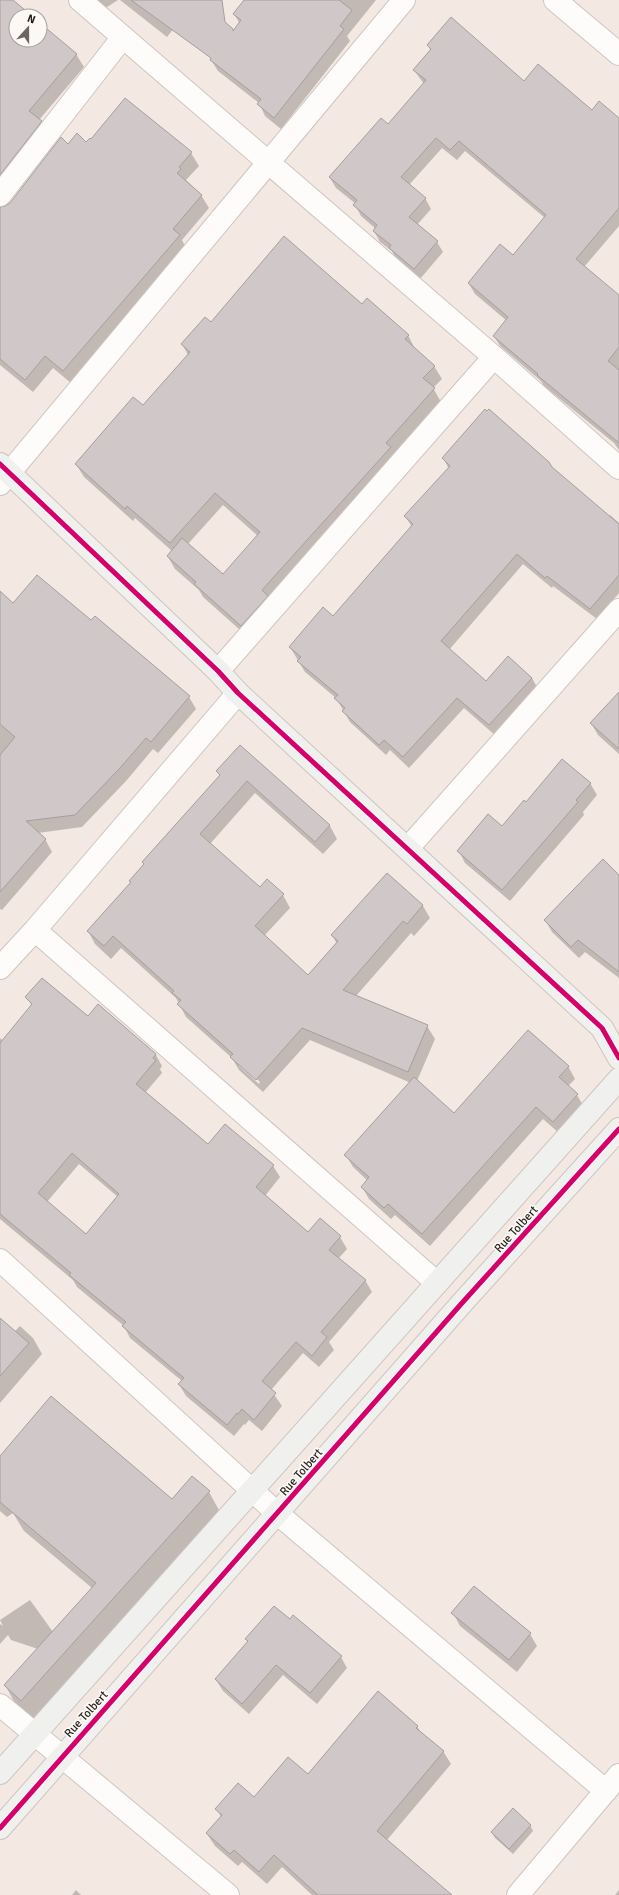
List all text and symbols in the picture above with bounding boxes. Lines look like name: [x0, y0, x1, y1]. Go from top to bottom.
north arrow: [8, 8, 48, 48]
text: N: [26, 12, 37, 27]
street label: Rue Tolbert: [491, 1203, 541, 1256]
street label: Rue Tolbert: [277, 1446, 326, 1499]
street label: Rue Tolbert: [61, 1688, 111, 1741]

